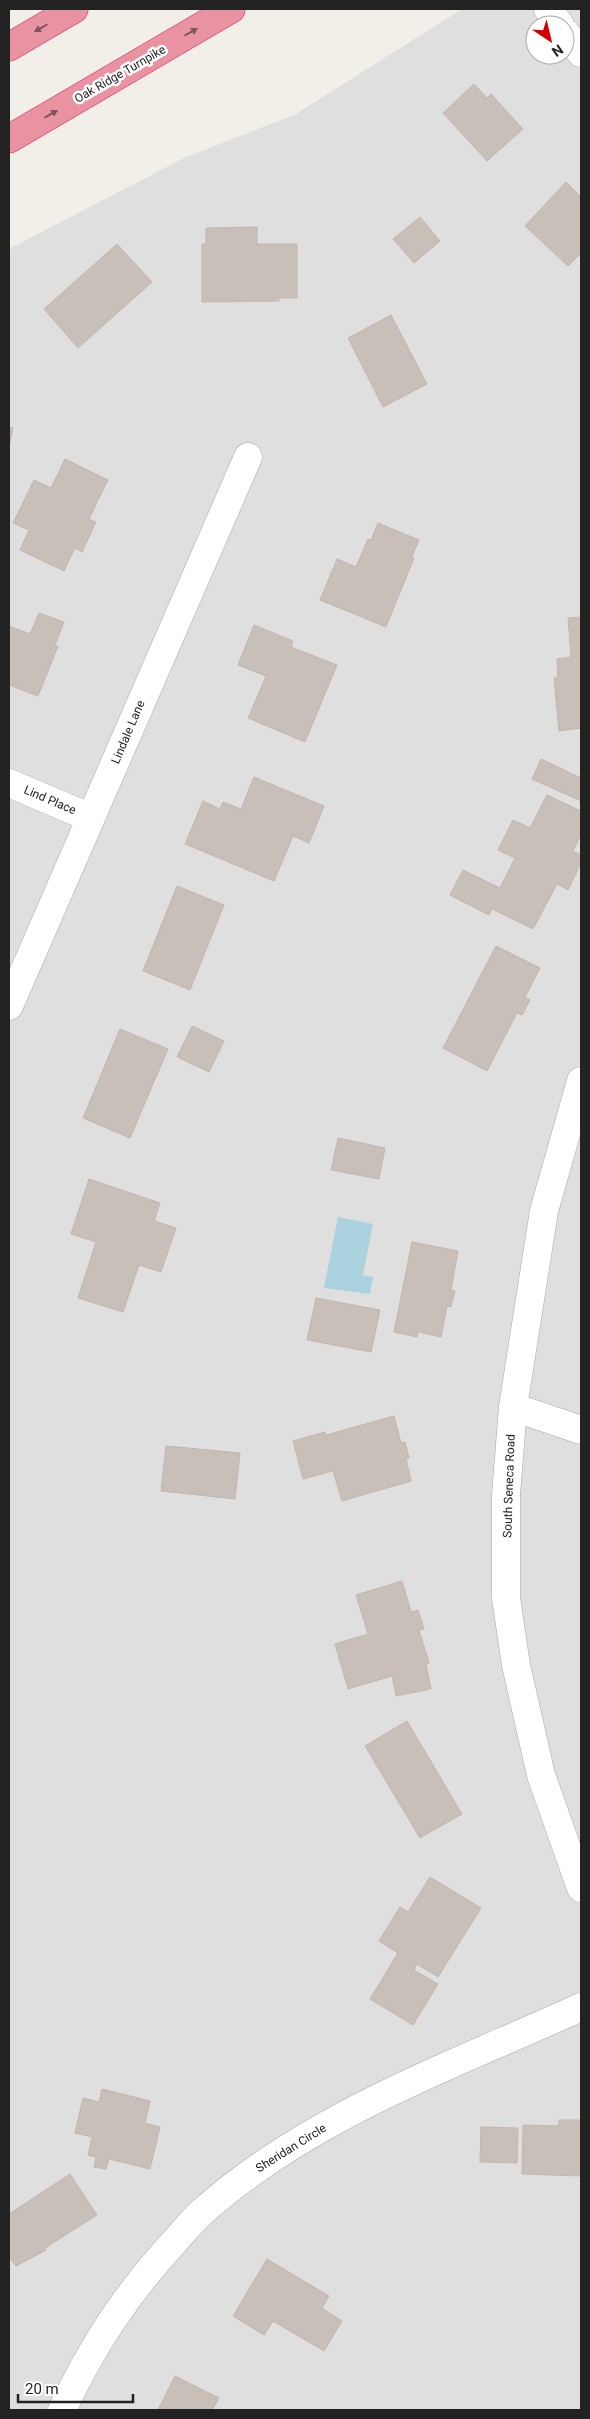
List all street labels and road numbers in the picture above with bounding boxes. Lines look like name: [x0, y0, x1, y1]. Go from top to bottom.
street label: Oak Ridge Turnpike: [72, 42, 168, 106]
street label: Lindale Lane: [108, 698, 148, 766]
street label: Lind Place: [22, 783, 78, 817]
street label: South Seneca Road: [500, 1434, 518, 1538]
street label: Sheridan Circle: [253, 2121, 329, 2175]

